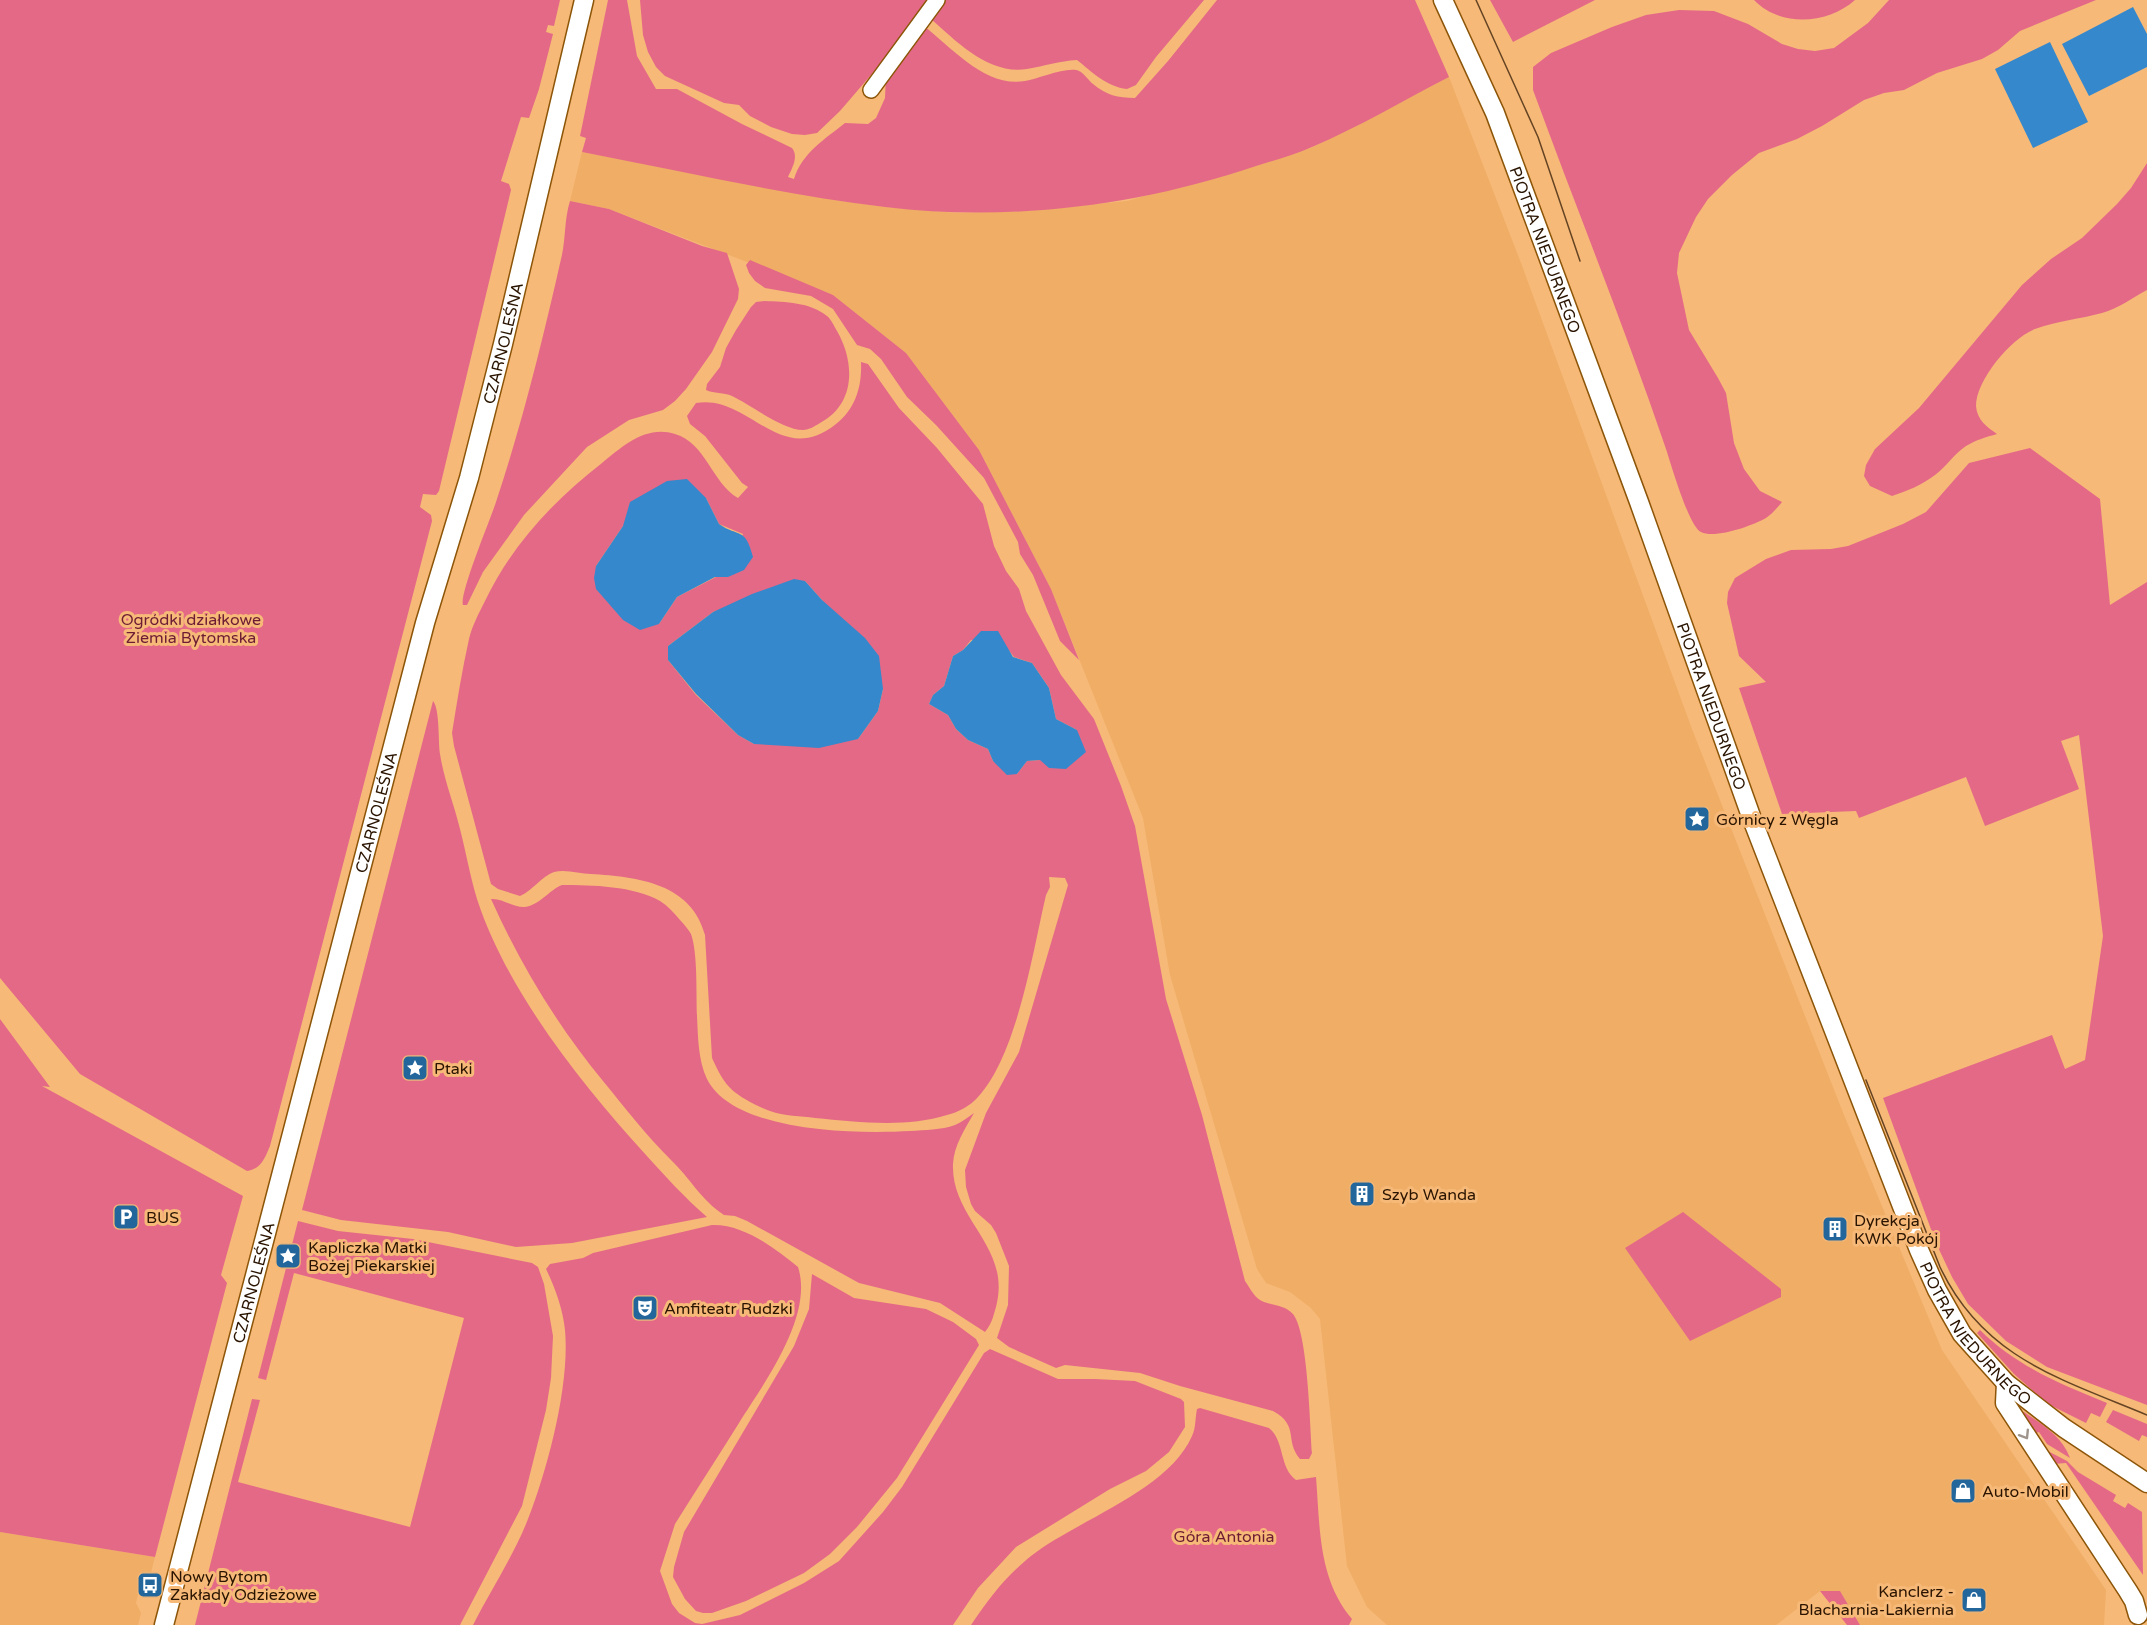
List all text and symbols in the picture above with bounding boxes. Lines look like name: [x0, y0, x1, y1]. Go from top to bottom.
street label: PIOTRA NIEDURNEGO: [1505, 164, 1585, 336]
street label: CZARNOLEŚNA: [479, 280, 528, 406]
park label: Ogródki działkowe Ziemia Bytomska: [121, 610, 261, 648]
street label: PIOTRA NIEDURNEGO: [1672, 620, 1750, 793]
street label: CZARNOLEŚNA: [351, 749, 402, 875]
place icon: Górnicy z Węgla: [1682, 804, 1712, 834]
place label: Górnicy z Węgla: [1716, 810, 1839, 830]
place icon: Ptaki: [400, 1053, 430, 1083]
place label: Ptaki: [434, 1059, 473, 1079]
building icon: Szyb Wanda: [1347, 1179, 1377, 1209]
place label: Szyb Wanda: [1382, 1185, 1476, 1205]
parking icon: BUS: [111, 1202, 141, 1232]
place label: BUS: [146, 1208, 179, 1228]
place label: Dyrekcja KWK Pokój: [1854, 1211, 1938, 1249]
building icon: Dyrekcja KWK Pokój: [1820, 1214, 1850, 1244]
street label: CZARNOLEŚNA: [229, 1220, 280, 1346]
place label: Kapliczka Matki Bożej Piekarskiej: [308, 1238, 435, 1276]
place icon: Kapliczka Matki Bożej Piekarskiej: [273, 1241, 303, 1271]
street label: PIOTRA NIEDURNEGO: [1915, 1259, 2035, 1410]
theatre icon: Amfiteatr Rudzki: [630, 1293, 660, 1323]
place label: Amfiteatr Rudzki: [664, 1299, 793, 1319]
one-way arrow: [2018, 1429, 2029, 1440]
shop icon: Auto-Mobil: [1948, 1476, 1978, 1506]
place label: Auto-Mobil: [1982, 1482, 2069, 1502]
park label: Góra Antonia: [1174, 1527, 1274, 1547]
place label: Nowy Bytom Zakłady Odzieżowe: [170, 1567, 317, 1605]
bus stop icon: Nowy Bytom Zakłady Odzieżowe: [135, 1570, 165, 1600]
place label: Kanclerz - Blacharnia-Lakiernia: [1799, 1582, 1954, 1620]
shop icon: Kanclerz - Blacharnia-Lakiernia: [1959, 1585, 1989, 1615]

